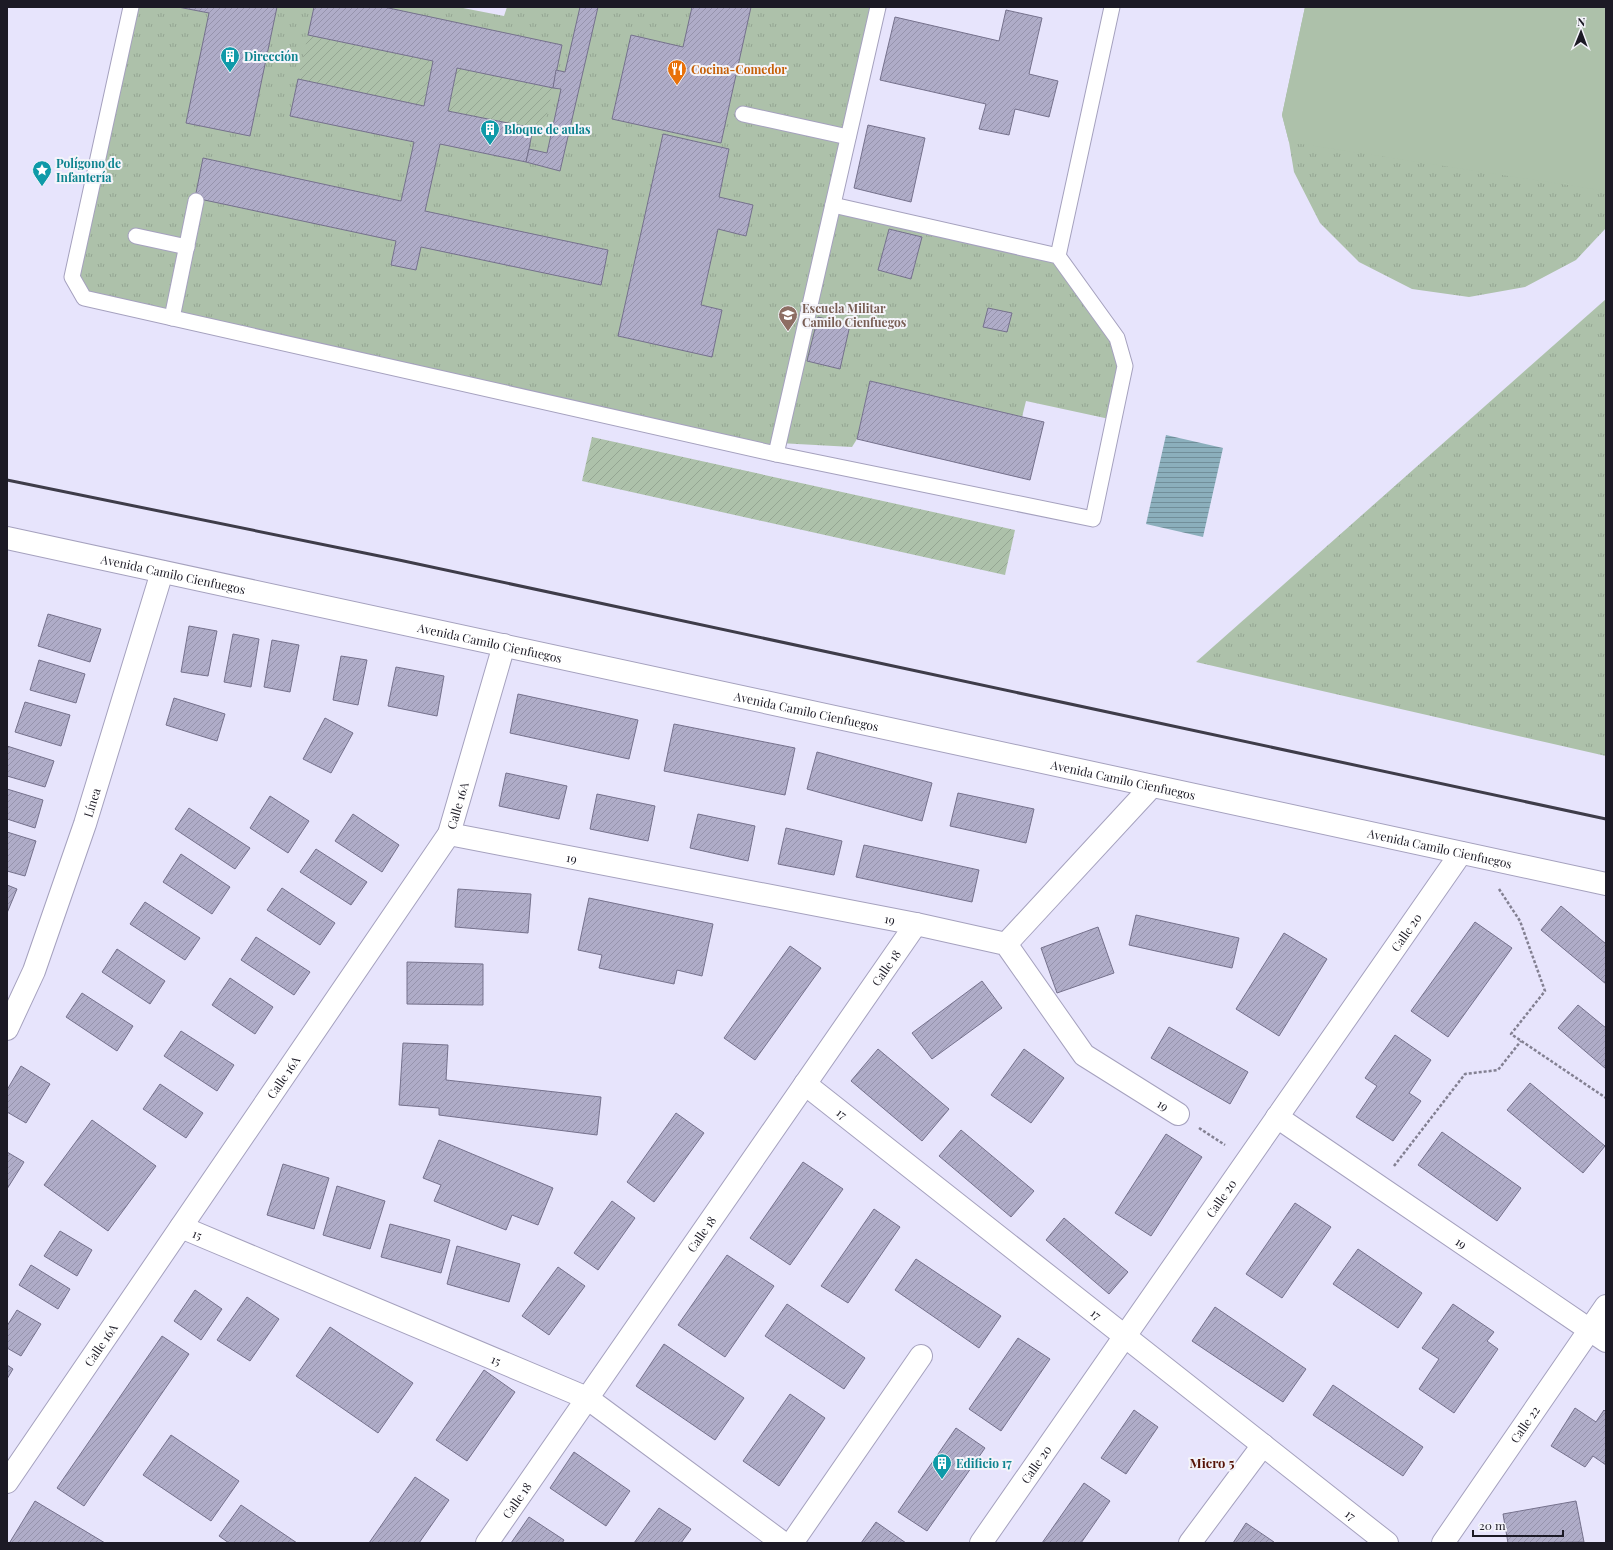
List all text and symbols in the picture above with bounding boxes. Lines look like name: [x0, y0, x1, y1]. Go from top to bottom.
north arrow: [1561, 12, 1601, 52]
text: N: [1577, 14, 1585, 29]
building icon: Dirección: [219, 45, 241, 73]
place label: Dirección: [244, 48, 299, 64]
restaurant icon: Cocina-Comedor: [666, 58, 688, 86]
place label: Cocina-Comedor: [691, 61, 787, 77]
building icon: Bloque de aulas: [479, 118, 501, 146]
place label: Bloque de aulas: [504, 121, 591, 137]
place label: Polígono de Infantería: [56, 155, 121, 185]
place icon: Polígono de Infantería: [31, 159, 53, 187]
place label: Escuela Militar Camilo Cienfuegos: [802, 300, 907, 330]
school or university icon: Escuela Militar Camilo Cienfuegos: [777, 304, 799, 332]
street label: Avenida Camilo Cienfuegos: [98, 550, 247, 597]
street label: Avenida Camilo Cienfuegos: [415, 619, 564, 666]
street label: Avenida Camilo Cienfuegos: [732, 687, 880, 734]
street label: Avenida Camilo Cienfuegos: [1048, 756, 1197, 803]
street label: Calle 16A: [443, 780, 472, 831]
street label: Línea: [80, 786, 104, 819]
street label: Avenida Camilo Cienfuegos: [1365, 824, 1514, 871]
street label: 19: [565, 849, 578, 867]
street label: 19: [883, 910, 897, 928]
street label: Calle 20: [1387, 910, 1425, 954]
street label: Calle 18: [868, 946, 904, 989]
street label: Calle 16A: [263, 1052, 304, 1102]
street label: 19: [1155, 1095, 1172, 1114]
street label: 17: [833, 1104, 851, 1122]
street label: Calle 20: [1202, 1176, 1240, 1220]
street label: Calle 18: [683, 1213, 719, 1255]
street label: 15: [190, 1225, 205, 1243]
street label: 19: [1452, 1233, 1470, 1252]
street label: 17: [1088, 1305, 1105, 1323]
street label: Calle 16A: [80, 1320, 121, 1369]
street label: 15: [489, 1351, 504, 1369]
street label: Calle 22: [1506, 1402, 1543, 1446]
street label: Calle 20: [1017, 1442, 1055, 1486]
building icon: Edificio 17: [931, 1452, 953, 1480]
district label: Micro 5: [1190, 1454, 1234, 1471]
place label: Edificio 17: [956, 1455, 1012, 1471]
street label: Calle 18: [498, 1479, 535, 1522]
street label: 17: [1342, 1505, 1359, 1524]
scale bar: [1473, 1512, 1563, 1538]
text: 20 m: [1479, 1517, 1506, 1533]

